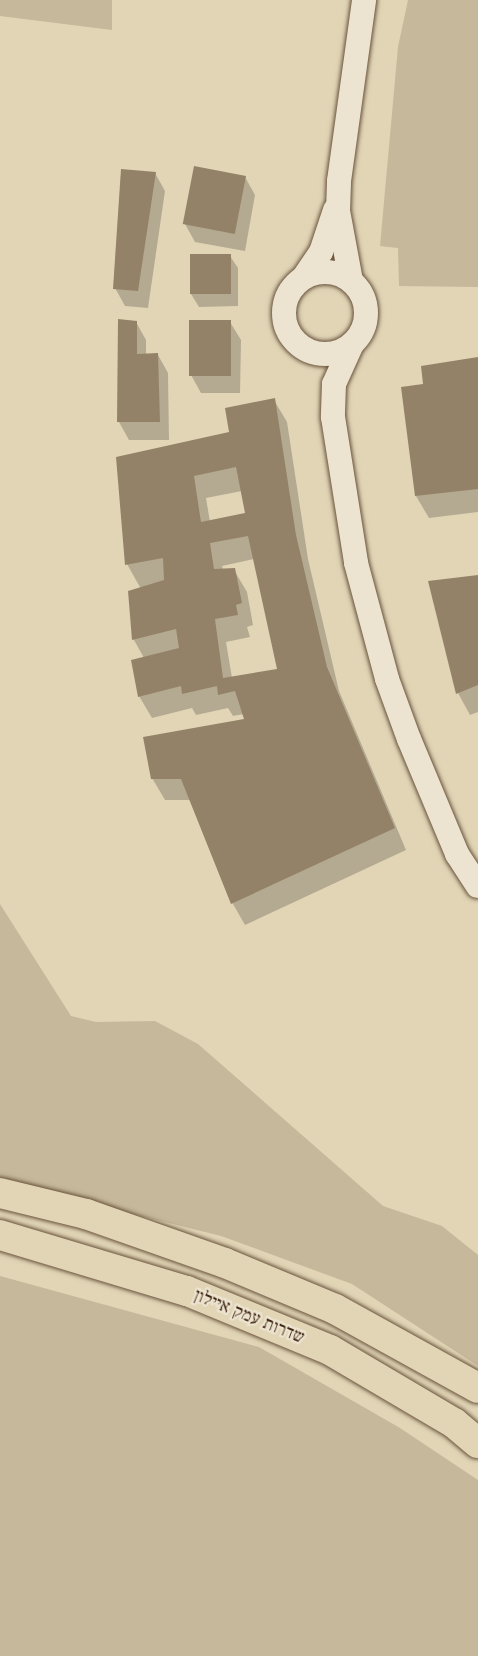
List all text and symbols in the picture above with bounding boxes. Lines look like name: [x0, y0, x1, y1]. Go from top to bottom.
street label: שדרות עמק איילון: [191, 1285, 307, 1349]

